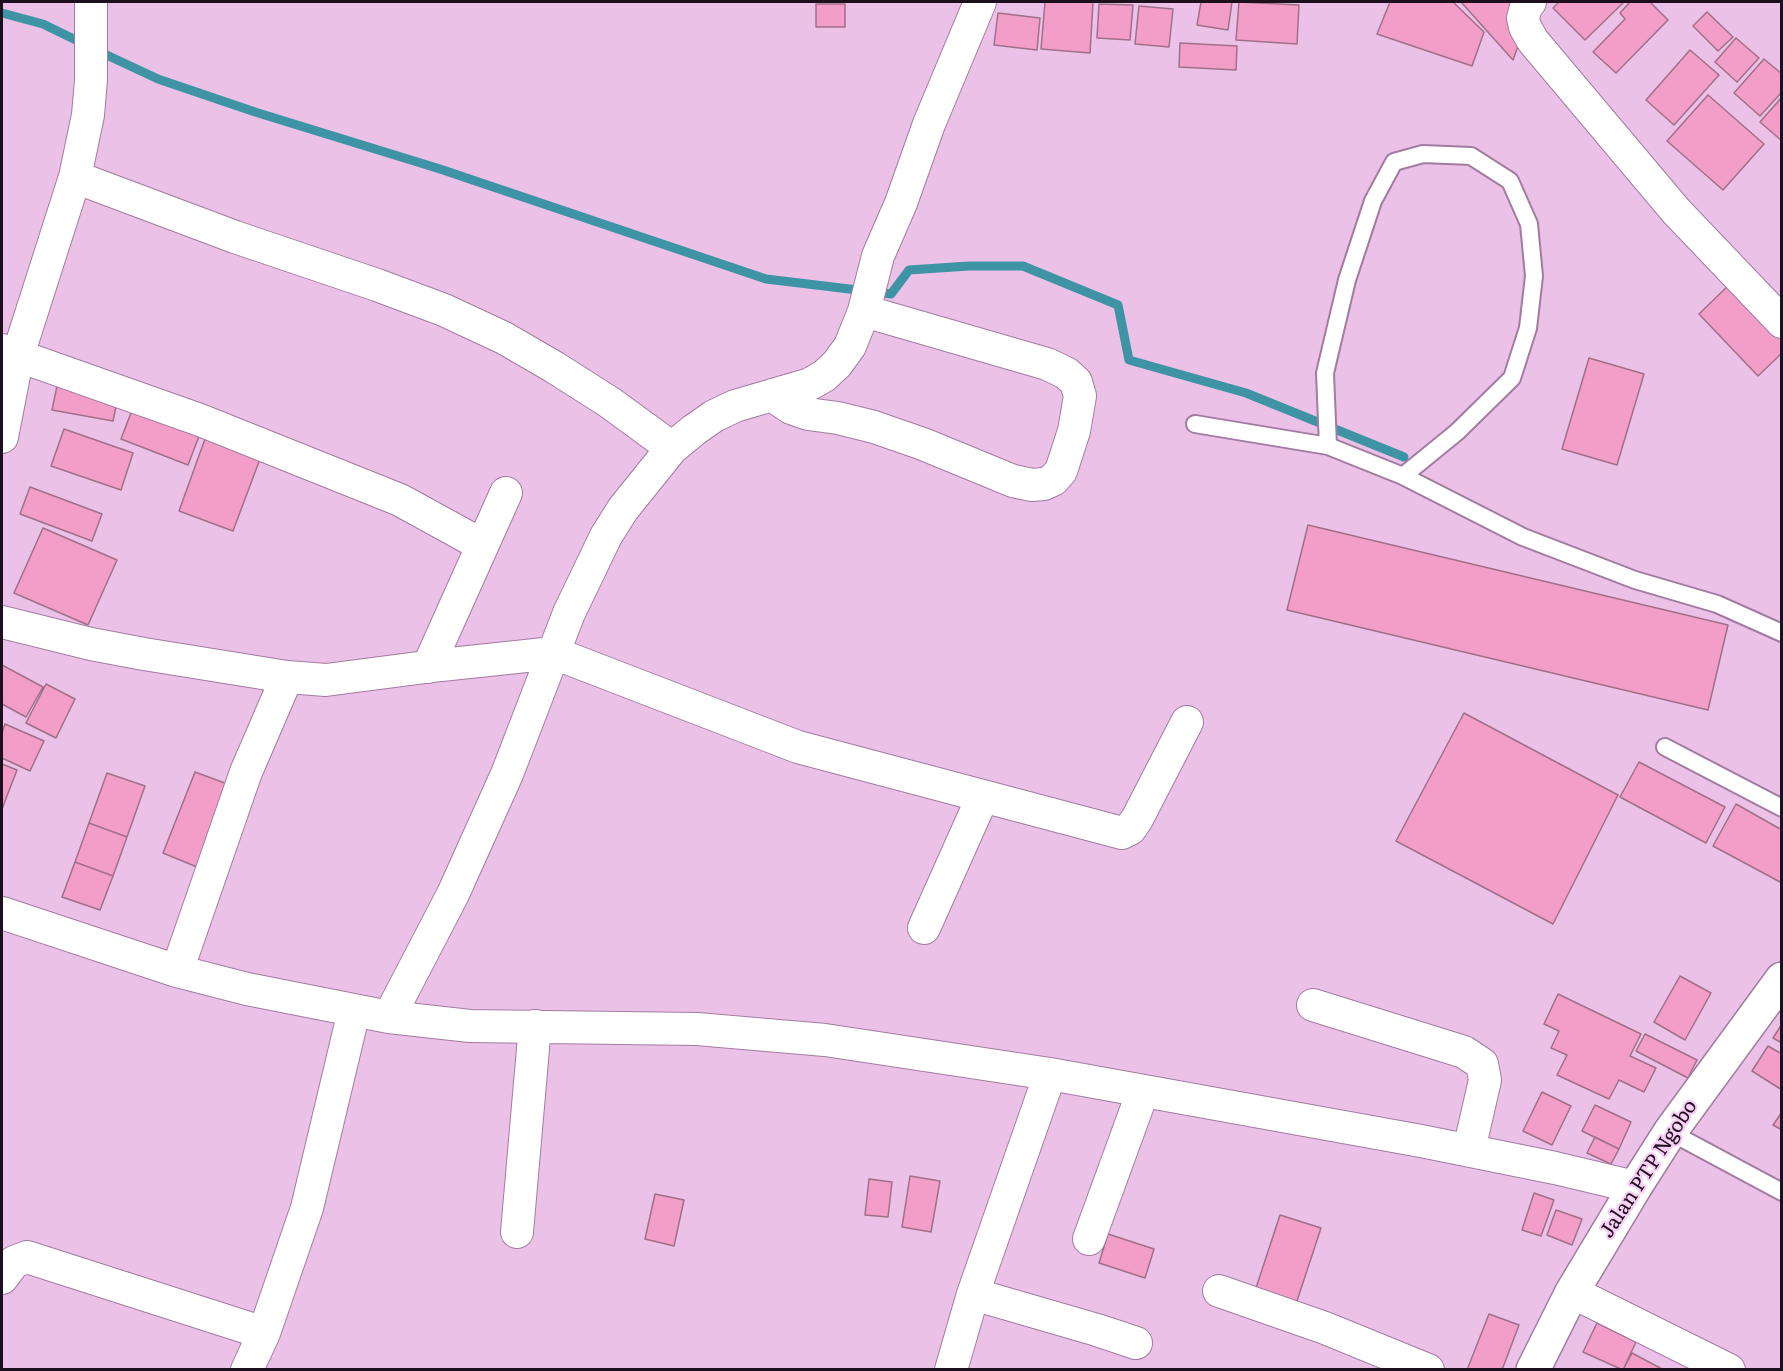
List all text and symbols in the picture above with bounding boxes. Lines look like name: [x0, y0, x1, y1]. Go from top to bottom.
street label: Jalan PTP Ngobo: [1595, 1095, 1703, 1243]

